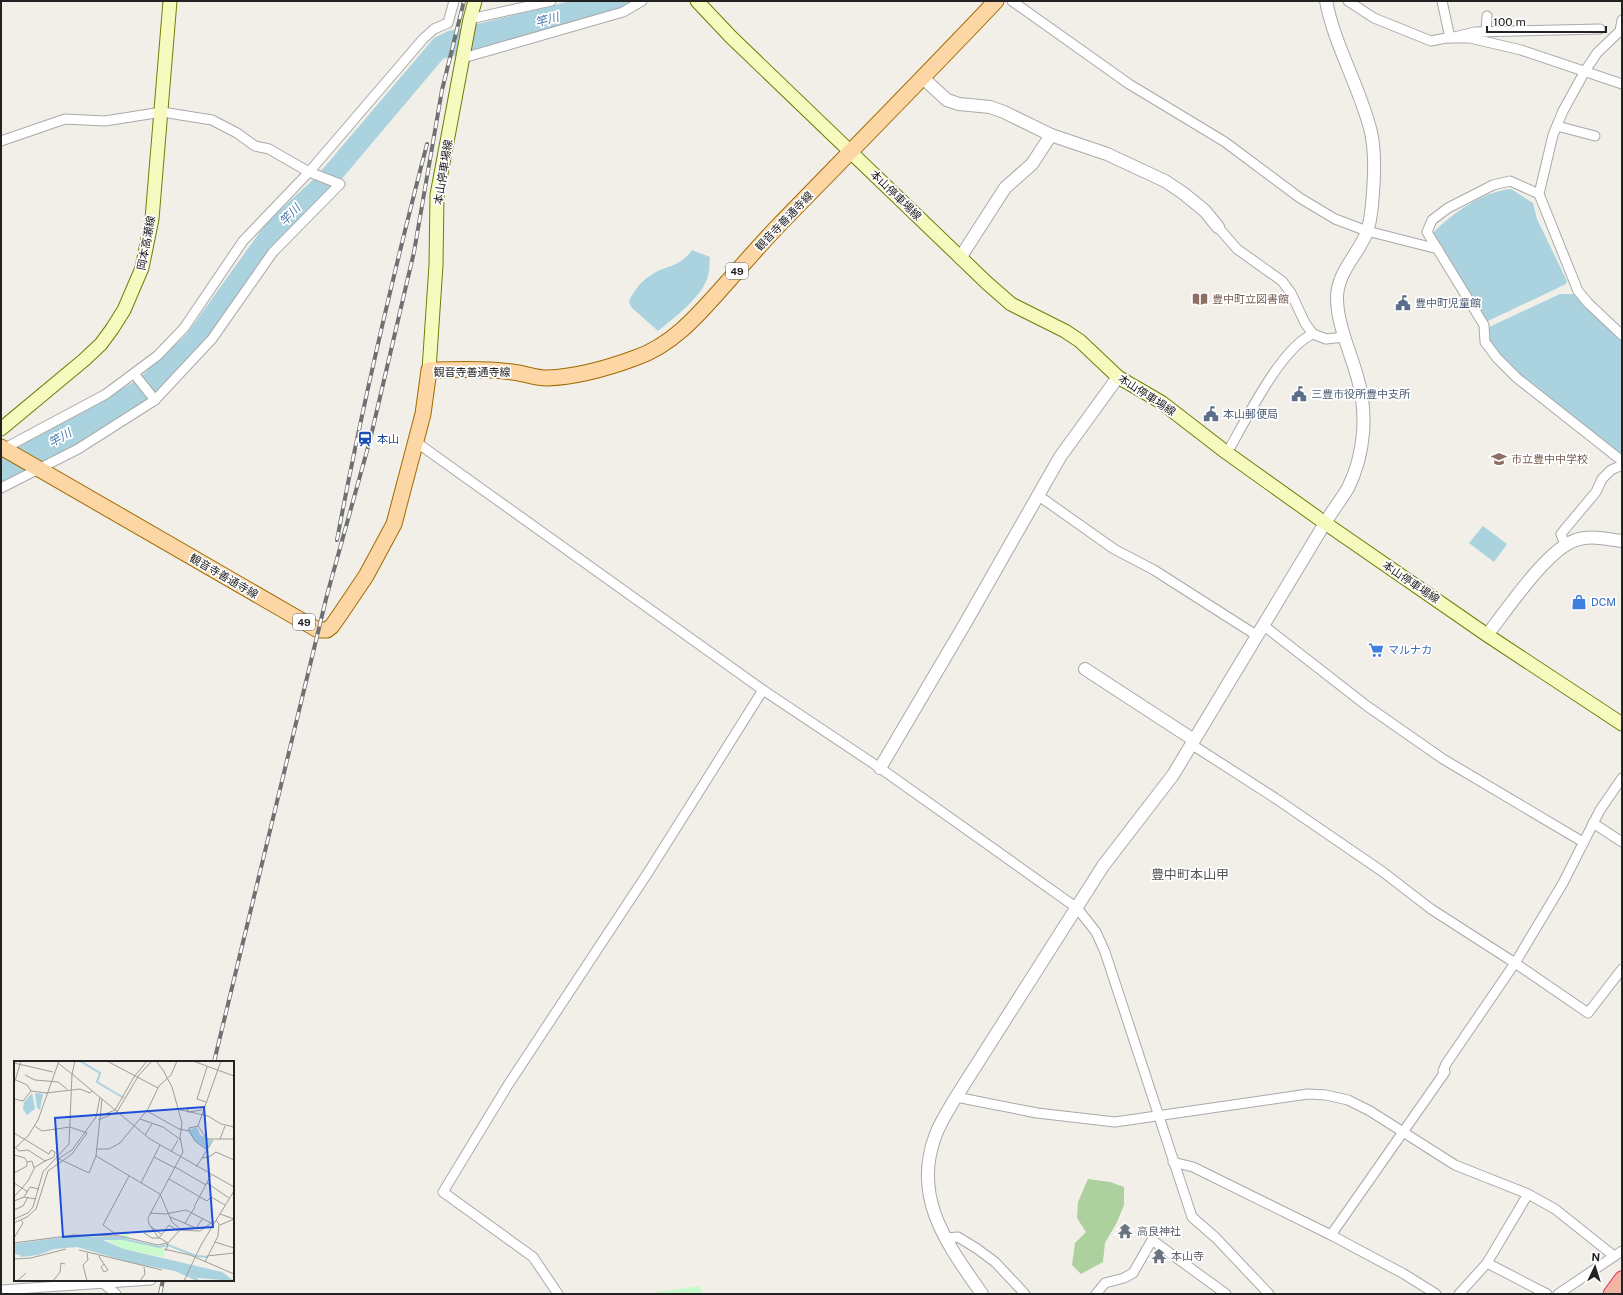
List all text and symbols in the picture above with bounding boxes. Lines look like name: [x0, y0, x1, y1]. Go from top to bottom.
scale bar: [1487, 8, 1606, 34]
water label: 竿川: [534, 10, 562, 30]
text: 100 m: [1493, 15, 1526, 29]
street label: 本山停車場線: [432, 138, 454, 206]
street label: 本山停車場線: [868, 168, 924, 222]
street label: 観音寺善通寺線: [753, 189, 815, 253]
water label: 竿川: [277, 200, 305, 229]
street label: 岡本高瀬線: [135, 215, 157, 271]
road number: 49: [726, 263, 748, 279]
library icon: 豊中町立図書館: [1191, 290, 1209, 308]
place label: 豊中町立図書館: [1212, 293, 1289, 305]
public building icon: 豊中町児童館: [1394, 294, 1412, 312]
place label: 豊中町児童館: [1415, 297, 1481, 309]
street label: 観音寺善通寺線: [434, 366, 511, 378]
street label: 本山停車場線: [1116, 372, 1178, 418]
public building icon: 三豊市役所豊中支所: [1290, 385, 1308, 403]
place label: 三豊市役所豊中支所: [1311, 388, 1411, 400]
public building icon: 本山郵便局: [1202, 405, 1220, 423]
place label: 本山郵便局: [1223, 408, 1278, 420]
water label: 竿川: [46, 425, 76, 450]
station icon: 本山: [356, 430, 374, 448]
place label: 本山: [377, 433, 399, 445]
school or university icon: 市立豊中中学校: [1490, 450, 1508, 468]
place label: 市立豊中中学校: [1511, 453, 1588, 465]
street label: 観音寺善通寺線: [188, 552, 260, 600]
street label: 本山停車場線: [1380, 559, 1442, 605]
shop icon: DCM: [1570, 593, 1588, 611]
place label: DCM: [1591, 596, 1616, 608]
road number: 49: [293, 614, 315, 630]
supermarket icon: マルナカ: [1367, 641, 1385, 659]
place label: マルナカ: [1388, 644, 1432, 656]
district label: 豊中町本山甲: [1151, 867, 1229, 882]
inset map: [14, 1061, 234, 1281]
temple icon: 高良神社: [1116, 1222, 1134, 1240]
place label: 高良神社: [1137, 1225, 1181, 1237]
temple icon: 本山寺: [1150, 1247, 1168, 1265]
north arrow: [1575, 1247, 1615, 1287]
place label: 本山寺: [1171, 1250, 1204, 1262]
text: N: [1591, 1251, 1600, 1263]

